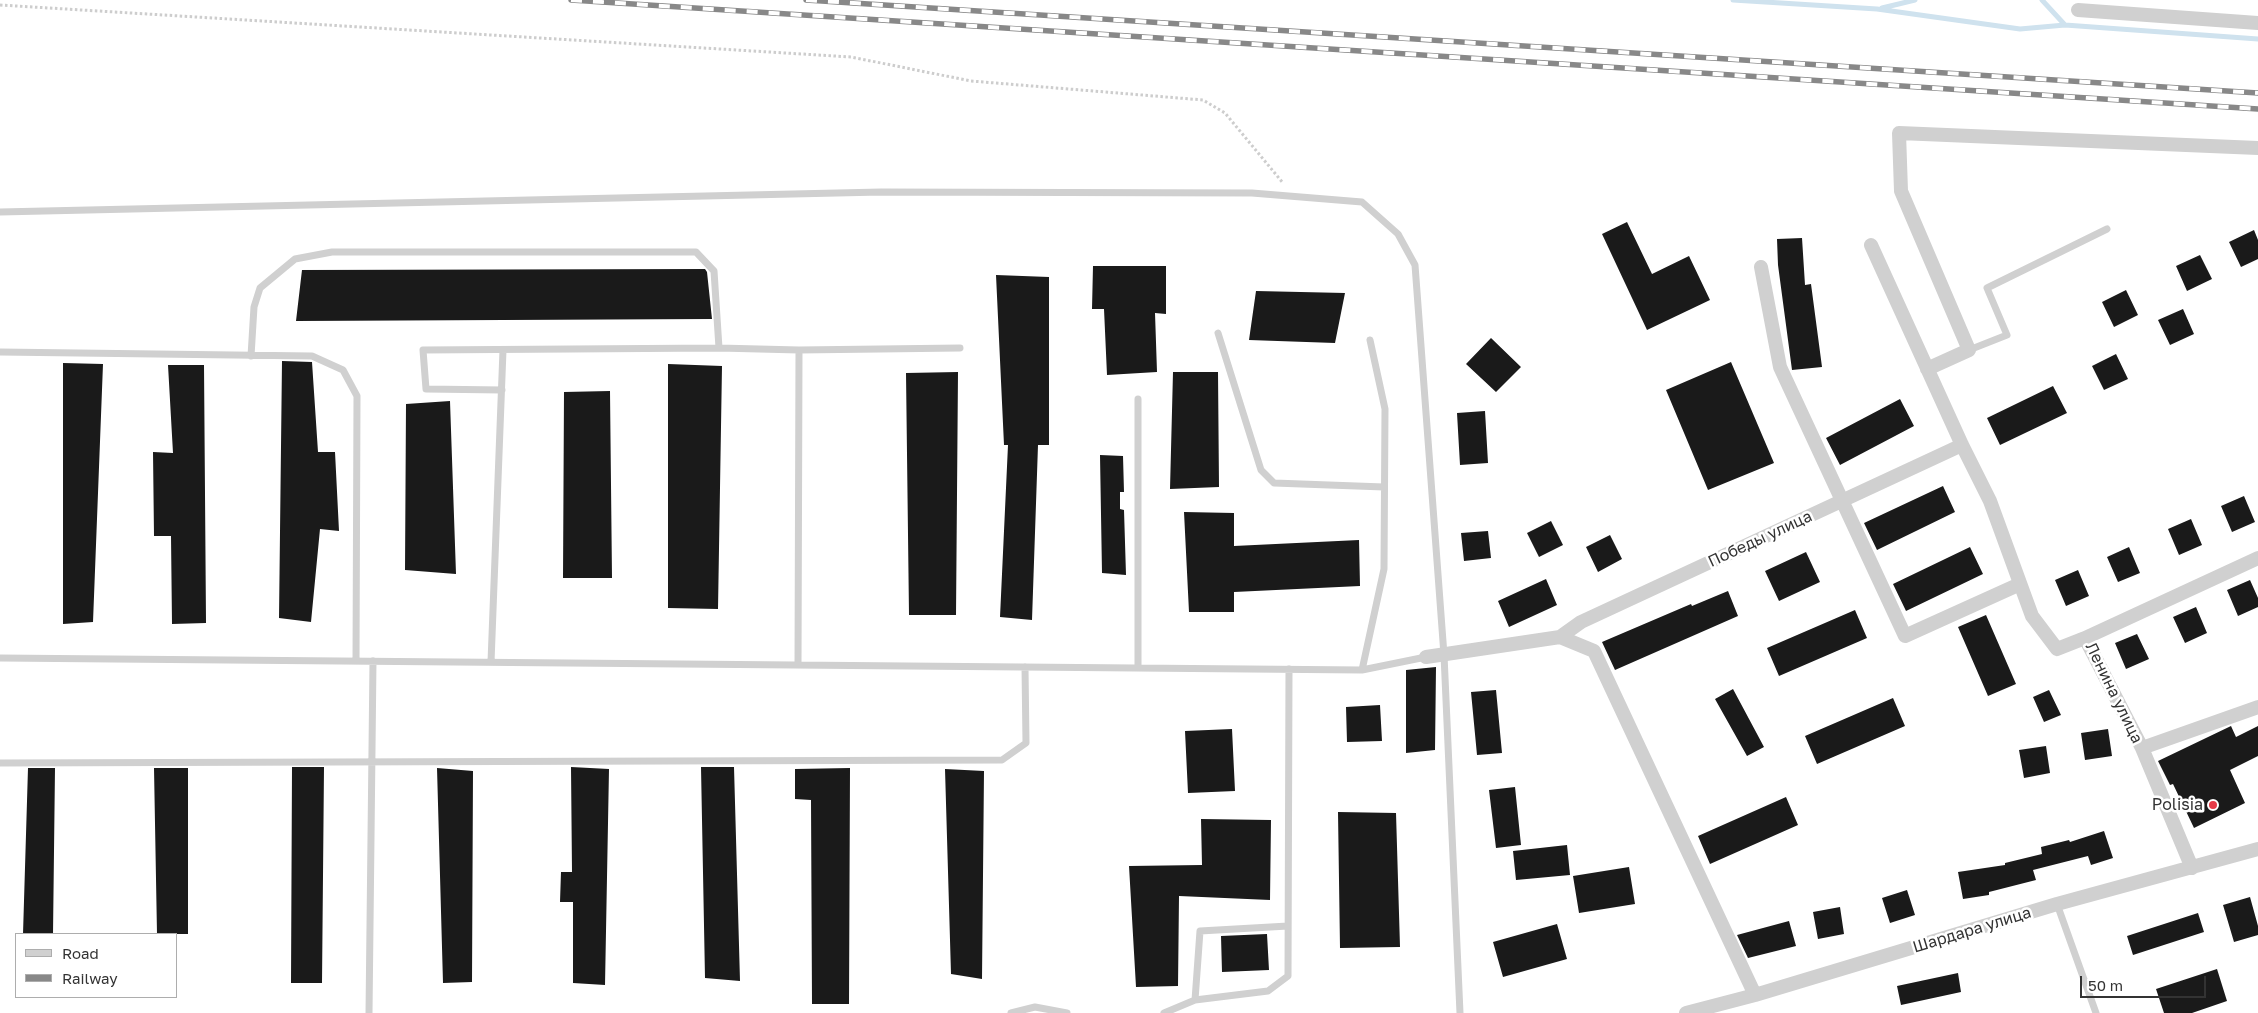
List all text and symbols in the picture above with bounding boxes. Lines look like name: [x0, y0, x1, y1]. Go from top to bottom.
street label: Победы улица: [1705, 507, 1815, 571]
street label: Ленина улица: [2081, 639, 2147, 747]
place label: Polisia: [2152, 795, 2203, 815]
marker: Polisia: [2207, 799, 2219, 811]
street label: Шардара улица: [1910, 903, 2034, 957]
legend: [15, 933, 178, 998]
text: Road: [62, 944, 99, 962]
scale bar: [2083, 966, 2209, 998]
text: Railway: [62, 969, 118, 987]
text: 50 m: [2088, 976, 2123, 994]

